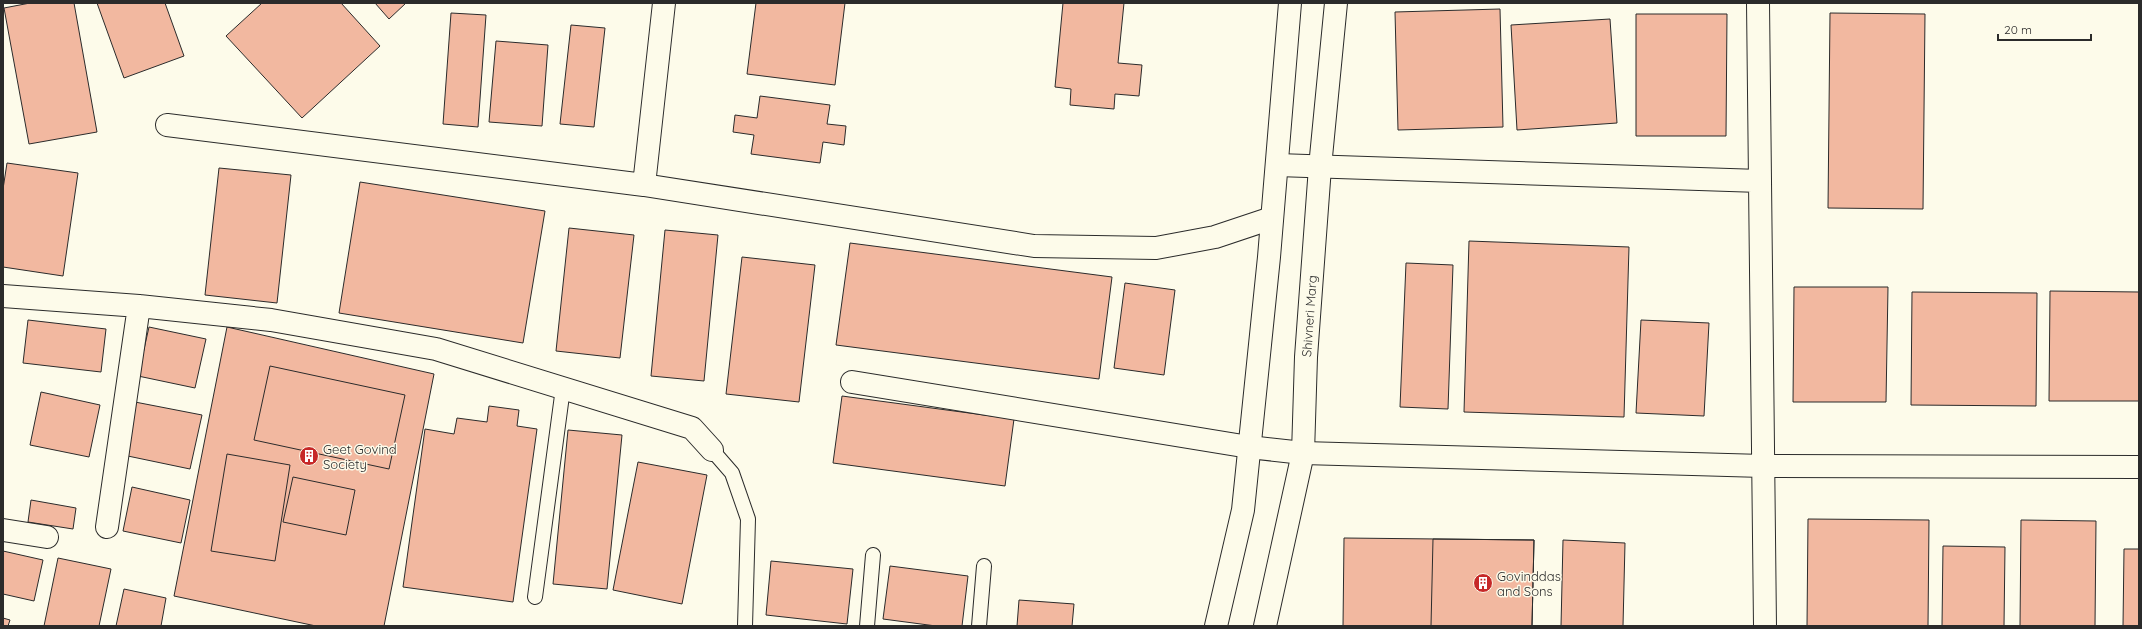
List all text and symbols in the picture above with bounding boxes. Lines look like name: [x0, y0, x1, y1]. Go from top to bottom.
scale bar: [1998, 16, 2091, 42]
text: 20 m: [2004, 22, 2032, 37]
street label: Shivneri Marg: [1298, 274, 1320, 358]
place label: Geet Govind Society: [323, 441, 397, 472]
building icon: Geet Govind Society: [298, 445, 320, 467]
place label: Govinddas and Sons: [1497, 568, 1561, 599]
building icon: Govinddas and Sons: [1472, 572, 1494, 594]

